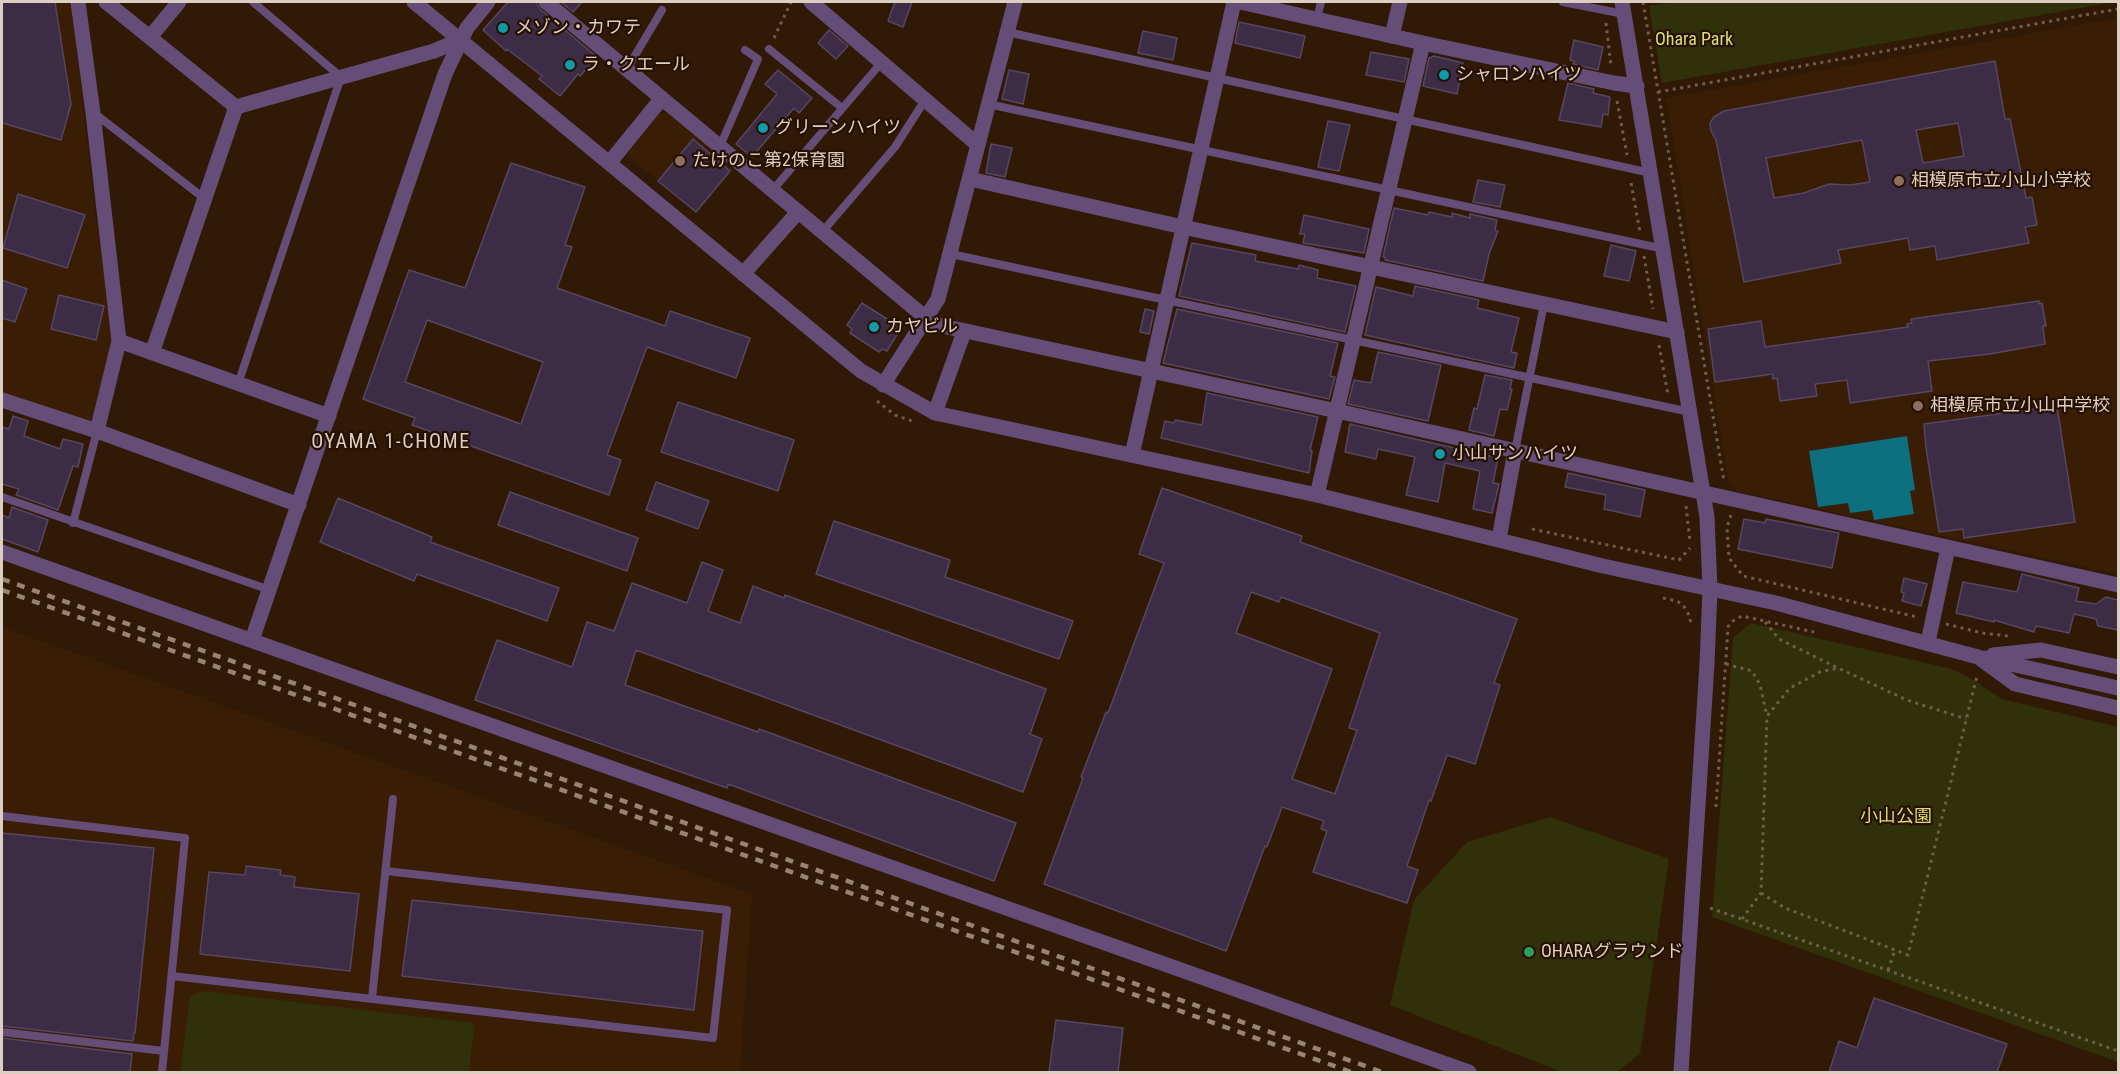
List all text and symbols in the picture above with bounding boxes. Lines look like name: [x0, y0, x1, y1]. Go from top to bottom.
place label: メゾン・カワテ: [515, 17, 641, 39]
marker: メゾン・カワテ: [496, 21, 510, 35]
park label: Ohara Park: [1655, 29, 1733, 51]
place label: ラ・クエール: [582, 54, 690, 76]
marker: ラ・クエール: [563, 58, 577, 72]
place label: シャロンハイツ: [1456, 64, 1582, 86]
marker: シャロンハイツ: [1437, 68, 1451, 82]
place label: グリーンハイツ: [775, 117, 901, 139]
marker: グリーンハイツ: [756, 121, 770, 135]
place label: たけのこ第2保育園: [692, 150, 845, 172]
marker: たけのこ第2保育園: [673, 154, 687, 168]
place label: 相模原市立小山小学校: [1911, 170, 2091, 192]
marker: 相模原市立小山小学校: [1892, 174, 1906, 188]
place label: カヤビル: [886, 316, 958, 338]
marker: カヤビル: [867, 320, 881, 334]
place label: 相模原市立小山中学校: [1930, 395, 2110, 417]
marker: 相模原市立小山中学校: [1911, 399, 1925, 413]
district label: OYAMA 1-CHOME: [311, 431, 471, 455]
place label: 小山サンハイツ: [1452, 443, 1578, 465]
marker: 小山サンハイツ: [1433, 447, 1447, 461]
park label: 小山公園: [1860, 806, 1932, 828]
place label: OHARAグラウンド: [1541, 941, 1683, 963]
marker: OHARAグラウンド: [1522, 945, 1536, 959]

